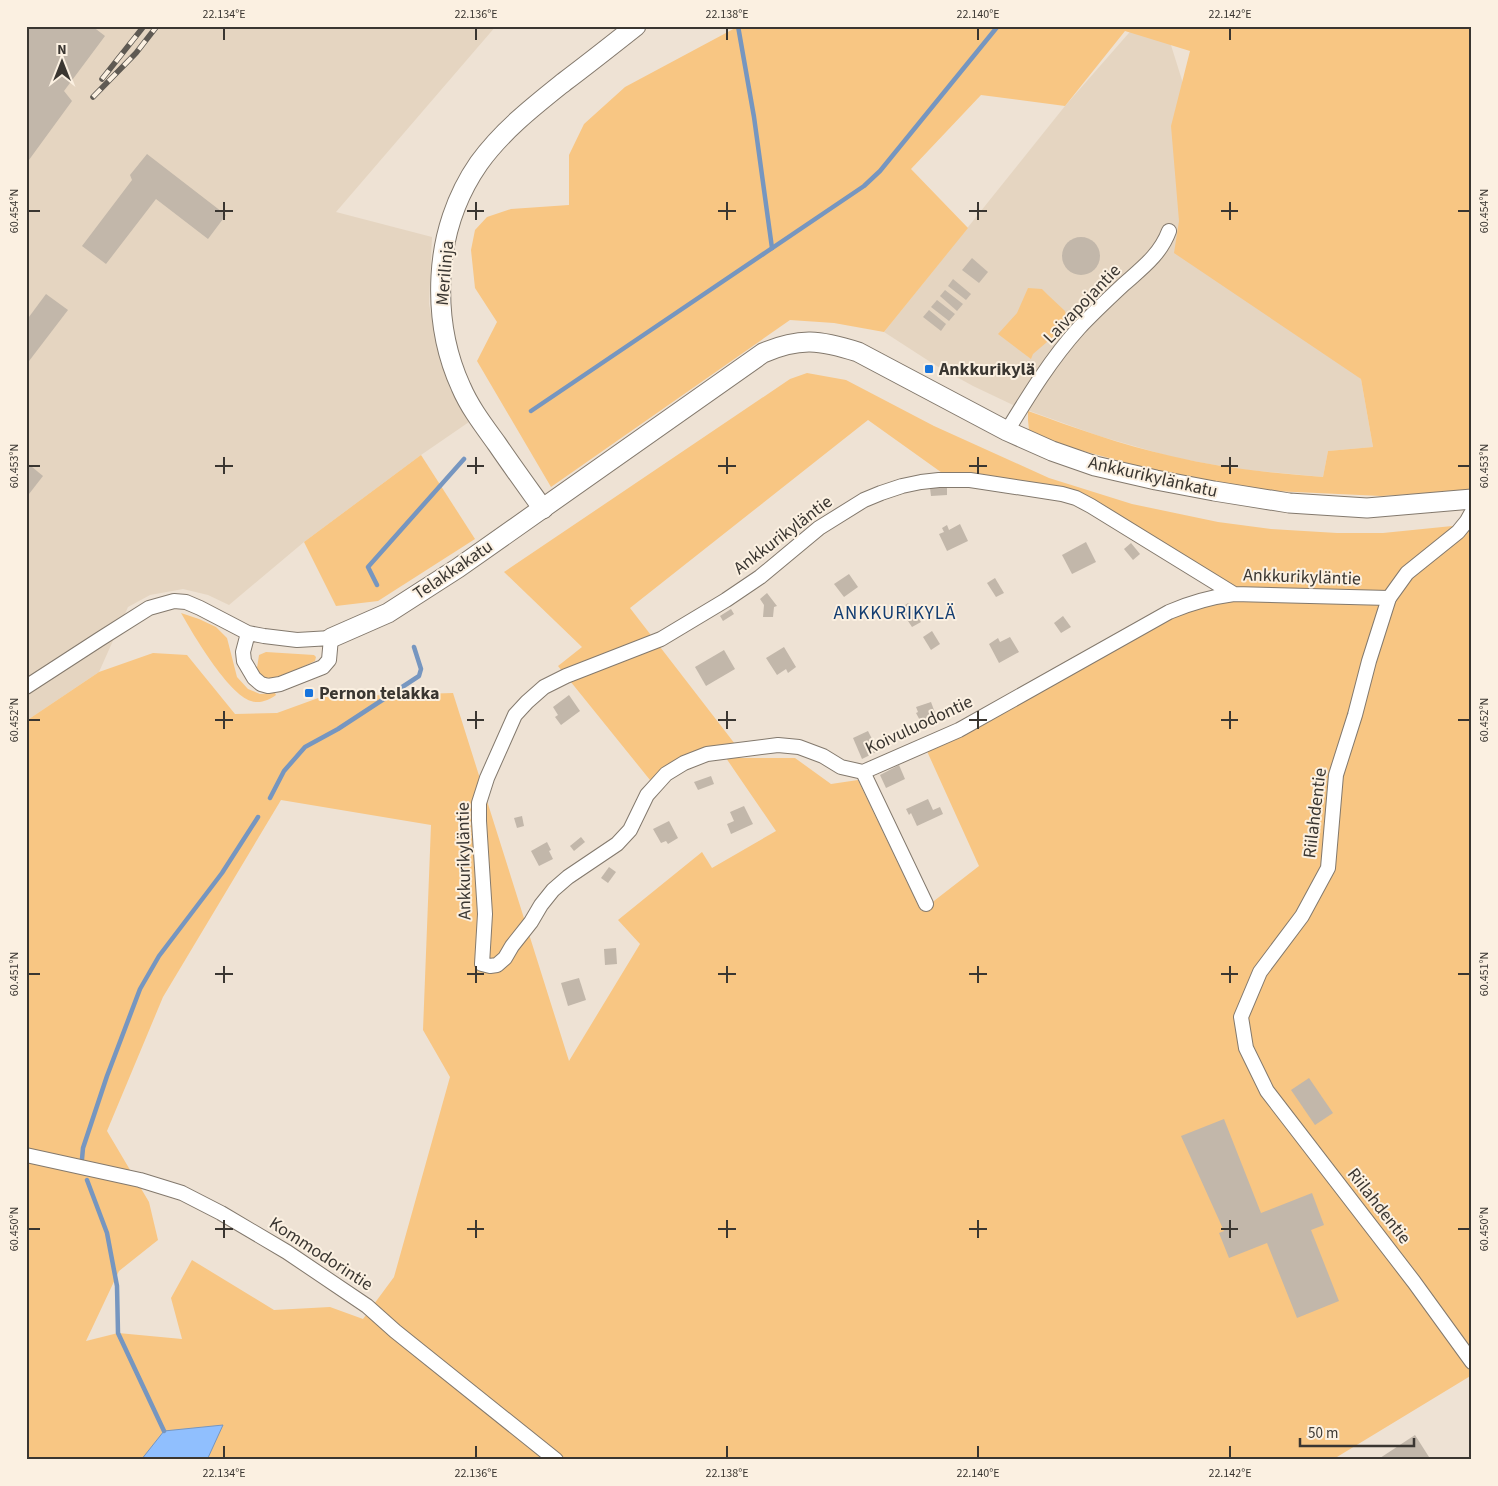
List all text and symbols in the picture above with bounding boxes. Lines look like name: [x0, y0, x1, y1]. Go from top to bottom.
text: 22.134°E: [202, 6, 246, 23]
text: 22.136°E: [454, 6, 498, 23]
text: 22.138°E: [705, 6, 749, 23]
text: 22.140°E: [956, 6, 1000, 23]
text: 22.142°E: [1208, 6, 1252, 23]
north arrow: [38, 38, 88, 88]
text: N: [57, 40, 67, 60]
text: 60.454°N: [6, 189, 23, 233]
text: 60.454°N: [1476, 189, 1493, 233]
street label: Merilinja: [430, 239, 460, 307]
street label: Laivapojantie: [1038, 259, 1126, 349]
place label: Ankkurikylä: [938, 357, 1035, 382]
marker: Ankkurikylä: [923, 363, 935, 375]
text: 60.453°N: [6, 444, 23, 488]
text: 60.453°N: [1476, 444, 1493, 488]
street label: Ankkurikylänkatu: [1086, 450, 1220, 504]
street label: Ankkurikyläntie: [728, 489, 838, 580]
street label: Telakkakatu: [408, 534, 498, 606]
street label: Ankkurikyläntie: [1243, 562, 1361, 592]
district label: ANKKURIKYLÄ: [834, 600, 956, 627]
place label: Pernon telakka: [319, 681, 440, 706]
marker: Pernon telakka: [303, 687, 315, 699]
street label: Koivuluodontie: [861, 689, 977, 761]
text: 60.452°N: [6, 698, 23, 742]
text: 60.452°N: [1476, 698, 1493, 742]
street label: Riilahdentie: [1297, 766, 1333, 860]
street label: Ankkurikyläntie: [450, 802, 478, 920]
text: 60.451°N: [6, 952, 23, 996]
text: 60.451°N: [1476, 952, 1493, 996]
street label: Riilahdentie: [1341, 1163, 1417, 1250]
text: 60.450°N: [6, 1207, 23, 1251]
text: 60.450°N: [1476, 1207, 1493, 1251]
street label: Kommodorintie: [264, 1211, 378, 1297]
scale bar: [1300, 1416, 1414, 1448]
text: 50 m: [1308, 1423, 1338, 1444]
text: 22.134°E: [202, 1465, 246, 1482]
text: 22.136°E: [454, 1465, 498, 1482]
text: 22.138°E: [705, 1465, 749, 1482]
text: 22.140°E: [956, 1465, 1000, 1482]
text: 22.142°E: [1208, 1465, 1252, 1482]

